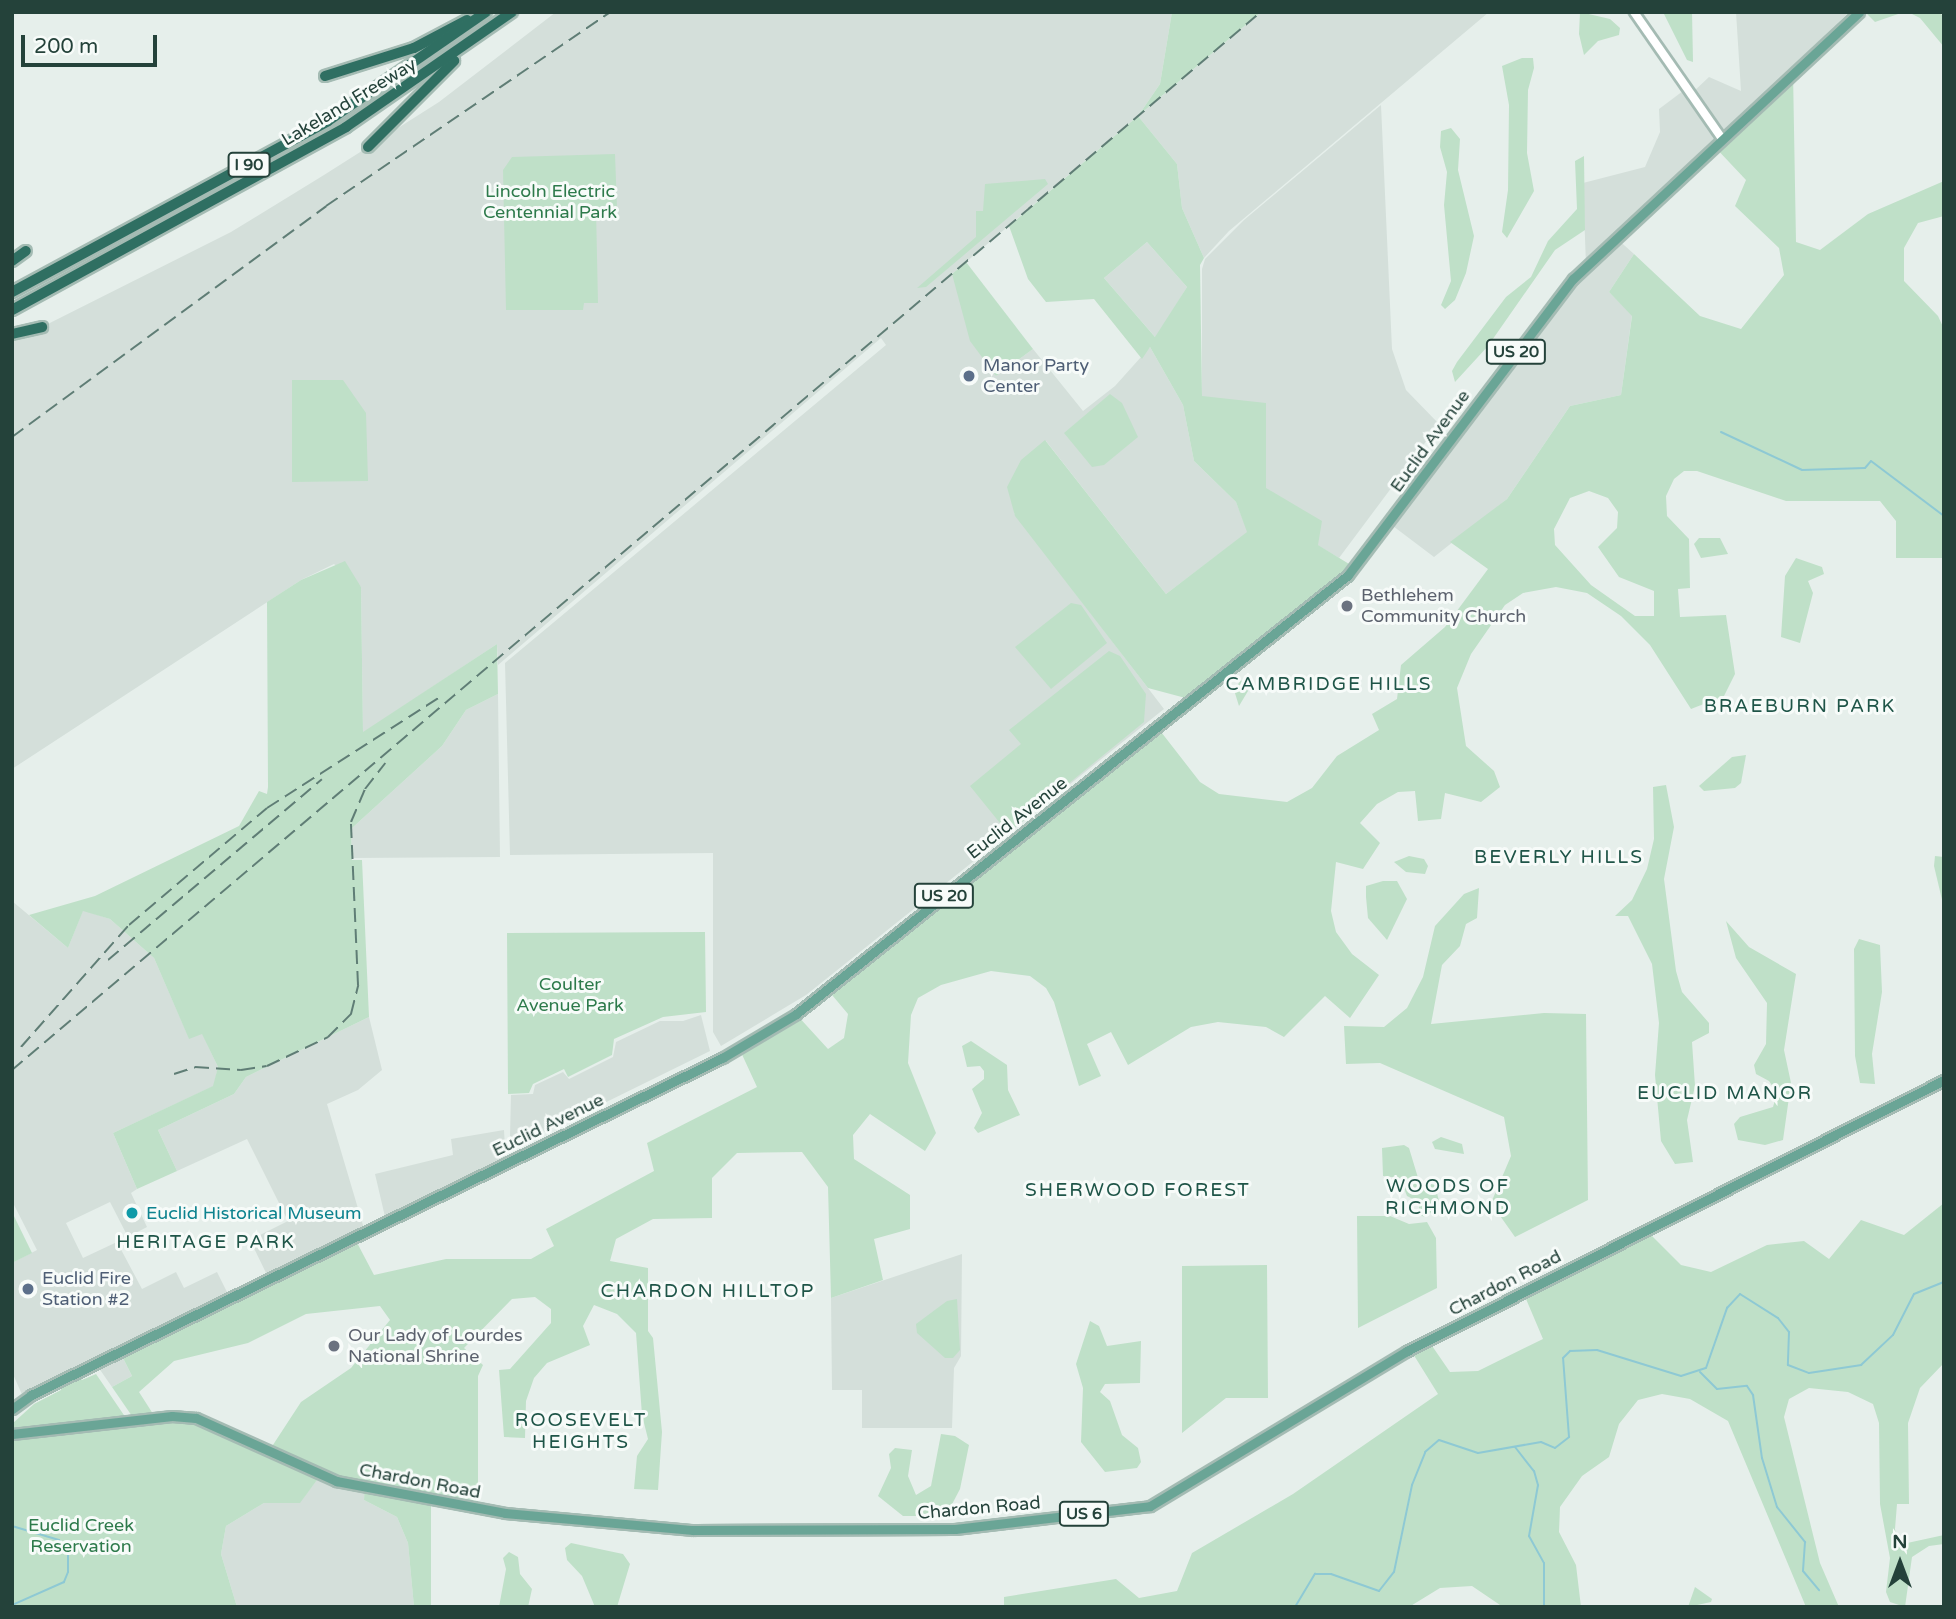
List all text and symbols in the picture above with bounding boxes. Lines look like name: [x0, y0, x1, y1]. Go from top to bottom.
scale bar: [24, 21, 161, 65]
text: 200 m: [34, 34, 98, 59]
street label: Lakeland Freeway: [278, 53, 420, 151]
road number: I 90: [226, 153, 272, 178]
park label: Lincoln Electric Centennial Park: [483, 181, 617, 224]
road number: US 20: [1484, 340, 1548, 364]
place label: Manor Party Center: [983, 355, 1089, 398]
marker: Manor Party Center: [961, 368, 977, 384]
street label: Euclid Avenue: [1386, 386, 1474, 496]
place label: Bethlehem Community Church: [1361, 585, 1526, 628]
marker: Bethlehem Community Church: [1339, 598, 1355, 614]
district label: CAMBRIDGE HILLS: [1227, 674, 1431, 696]
district label: BRAEBURN PARK: [1705, 696, 1895, 718]
street label: Euclid Avenue: [963, 772, 1071, 864]
district label: BEVERLY HILLS: [1476, 847, 1642, 869]
road number: US 20: [912, 884, 976, 908]
park label: Coulter Avenue Park: [516, 974, 624, 1016]
district label: EUCLID MANOR: [1638, 1083, 1812, 1105]
street label: Euclid Avenue: [489, 1089, 607, 1161]
district label: WOODS OF RICHMOND: [1386, 1176, 1510, 1220]
district label: SHERWOOD FOREST: [1027, 1180, 1249, 1202]
place label: Euclid Historical Museum: [146, 1202, 362, 1224]
marker: Euclid Historical Museum: [124, 1205, 140, 1221]
district label: HERITAGE PARK: [118, 1232, 294, 1254]
street label: Chardon Road: [1445, 1245, 1565, 1321]
place label: Euclid Fire Station #2: [42, 1268, 131, 1310]
marker: Euclid Fire Station #2: [20, 1281, 36, 1297]
district label: CHARDON HILLTOP: [602, 1281, 814, 1303]
place label: Our Lady of Lourdes National Shrine: [348, 1325, 523, 1368]
marker: Our Lady of Lourdes National Shrine: [326, 1338, 342, 1354]
district label: ROOSEVELT HEIGHTS: [516, 1410, 646, 1454]
street label: Chardon Road: [357, 1459, 483, 1503]
street label: Chardon Road: [917, 1492, 1041, 1524]
road number: US 6: [1058, 1502, 1110, 1526]
park label: Euclid Creek Reservation: [28, 1515, 134, 1558]
north arrow: [1865, 1528, 1935, 1598]
text: N: [1892, 1531, 1908, 1553]

